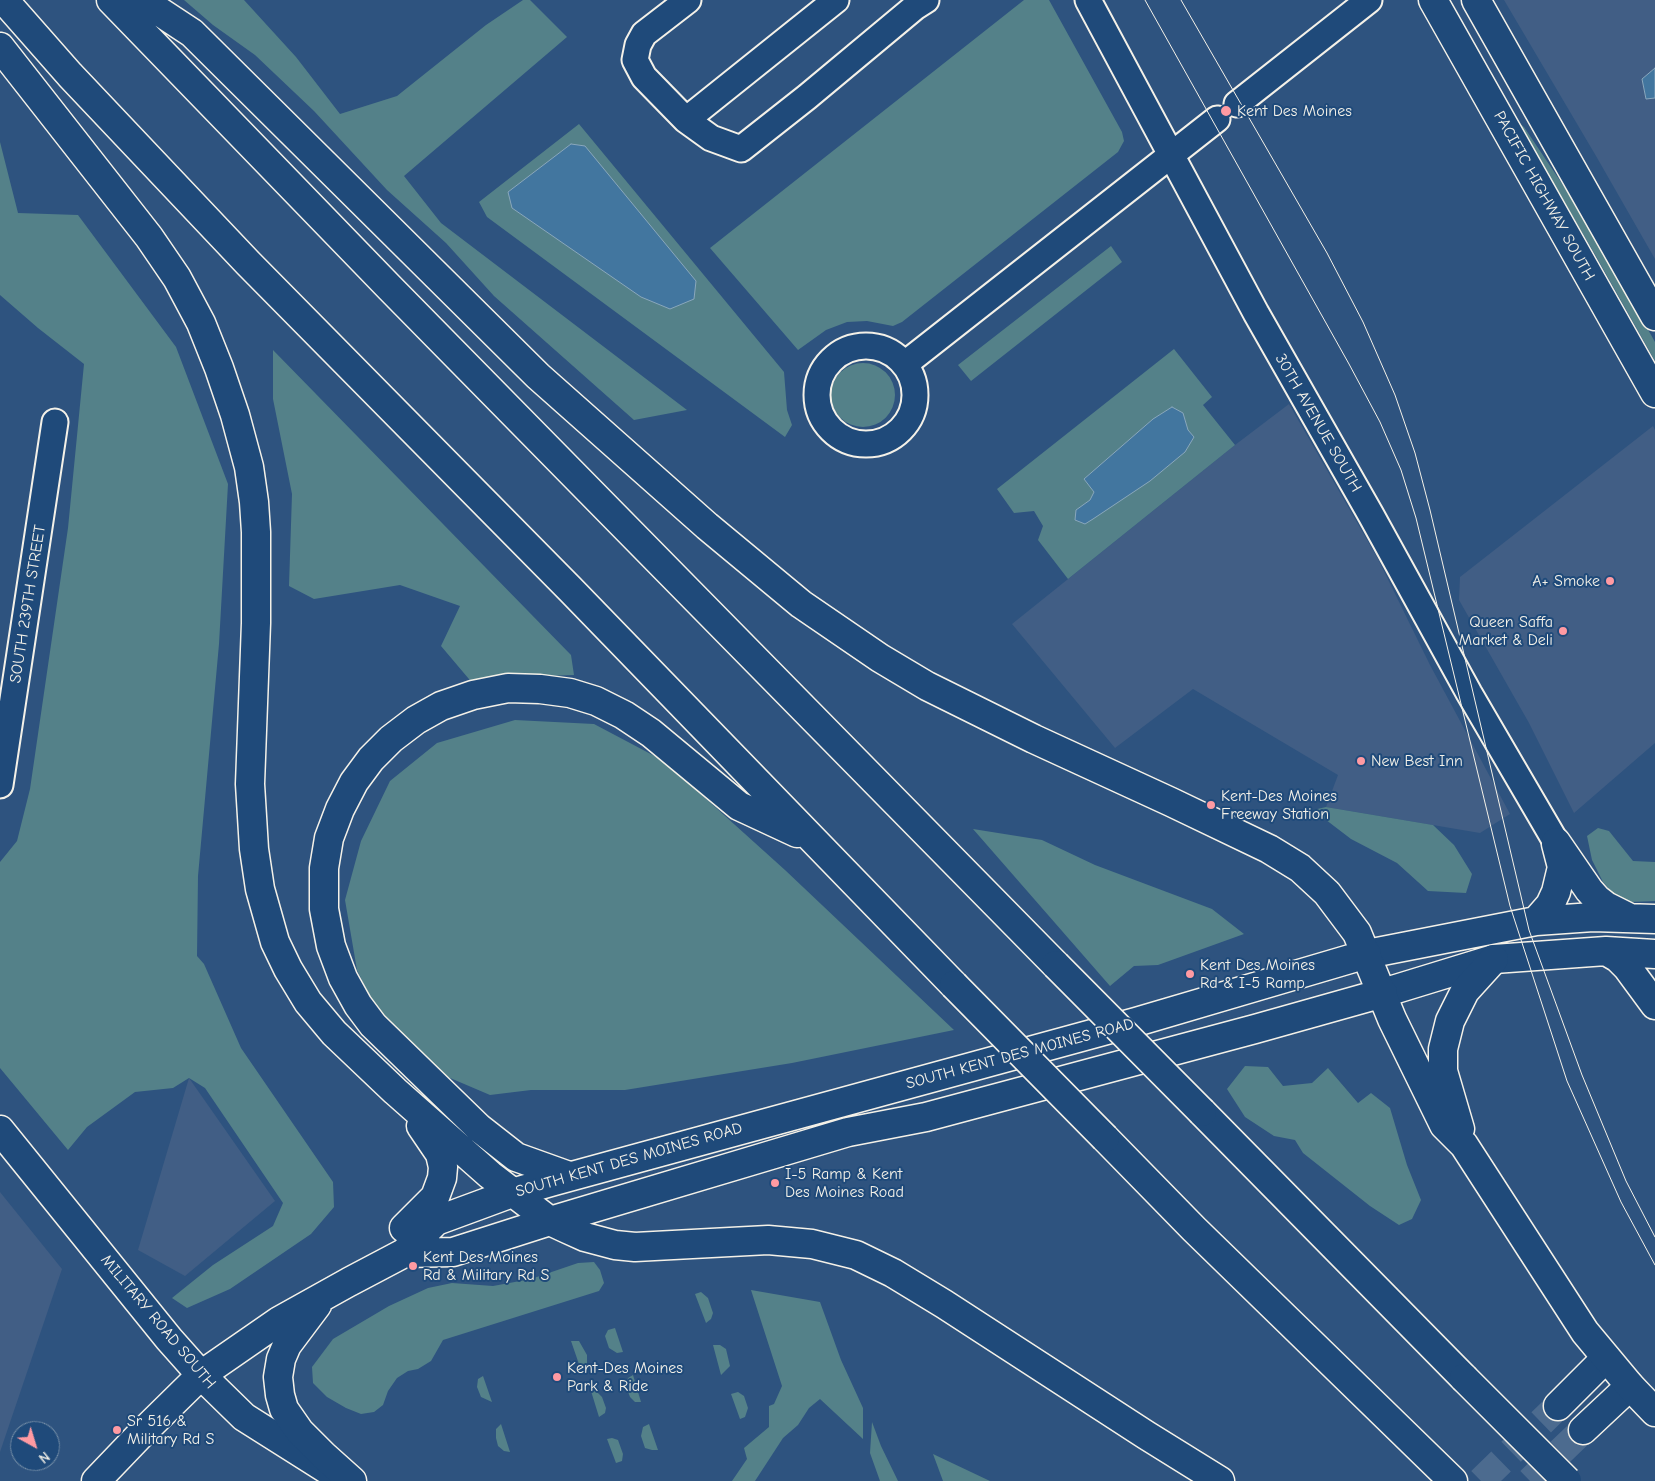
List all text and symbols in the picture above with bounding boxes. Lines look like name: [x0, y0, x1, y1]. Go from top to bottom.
place label: Kent Des Moines: [1237, 101, 1352, 121]
marker: Kent Des Moines: [1219, 104, 1233, 118]
street label: PACIFIC HIGHWAY SOUTH: [1489, 108, 1599, 284]
street label: 30TH AVENUE SOUTH: [1271, 350, 1365, 496]
street label: SOUTH 239TH STREET: [6, 523, 50, 685]
place label: A+ Smoke: [1532, 571, 1600, 591]
marker: A+ Smoke: [1604, 575, 1616, 587]
place label: Queen Saffa Market & Deli: [1459, 612, 1553, 650]
marker: Queen Saffa Market & Deli: [1557, 625, 1569, 637]
place label: New Best Inn: [1371, 751, 1463, 771]
marker: New Best Inn: [1355, 755, 1367, 767]
place label: Kent-Des Moines Freeway Station: [1221, 786, 1337, 824]
marker: Kent-Des Moines Freeway Station: [1205, 799, 1217, 811]
place label: Kent Des Moines Rd & I-5 Ramp: [1200, 955, 1315, 993]
marker: Kent Des Moines Rd & I-5 Ramp: [1184, 968, 1196, 980]
street label: SOUTH KENT DES MOINES ROAD: [904, 1014, 1136, 1094]
street label: SOUTH KENT DES MOINES ROAD: [513, 1118, 745, 1202]
place label: I-5 Ramp & Kent Des Moines Road: [785, 1164, 904, 1202]
marker: I-5 Ramp & Kent Des Moines Road: [769, 1177, 781, 1189]
place label: Kent Des Moines Rd & Military Rd S: [423, 1247, 549, 1285]
street label: MILITARY ROAD SOUTH: [96, 1251, 220, 1393]
marker: Kent Des Moines Rd & Military Rd S: [407, 1260, 419, 1272]
place label: Kent-Des Moines Park & Ride: [567, 1358, 683, 1396]
marker: Kent-Des Moines Park & Ride: [551, 1371, 563, 1383]
place label: Sr 516 & Military Rd S: [127, 1411, 214, 1449]
north arrow: [10, 1421, 60, 1471]
marker: Sr 516 & Military Rd S: [111, 1424, 123, 1436]
text: N: [35, 1448, 53, 1467]

